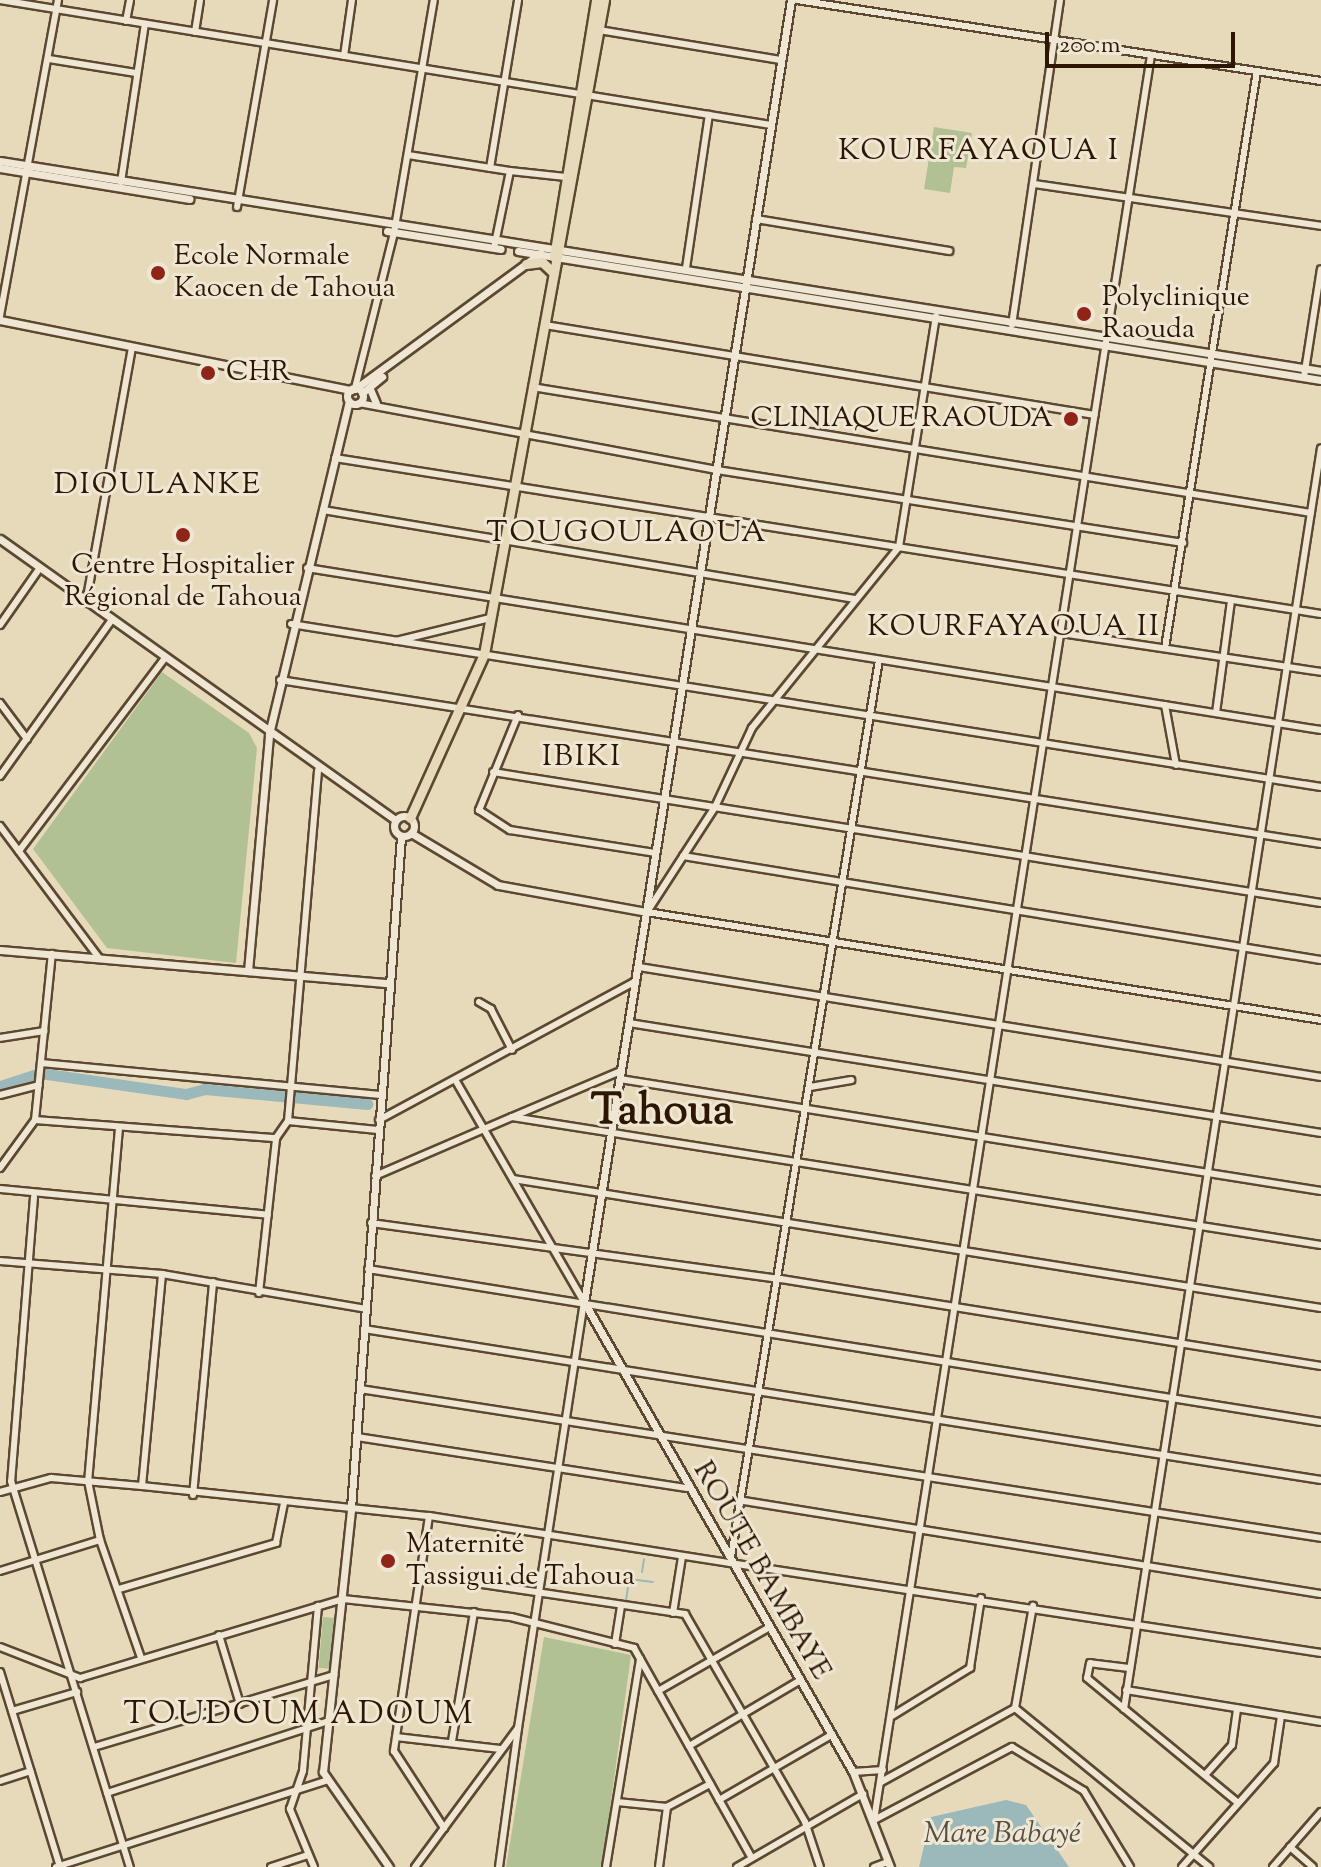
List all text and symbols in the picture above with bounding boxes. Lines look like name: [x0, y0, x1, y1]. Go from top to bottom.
scale bar: [1049, 16, 1239, 66]
text: 200 m: [1059, 29, 1121, 63]
district label: KOURFAYAOUA I: [838, 134, 1120, 170]
place label: Ecole Normale Kaocen de Tahoua: [174, 240, 396, 306]
marker: Ecole Normale Kaocen de Tahoua: [149, 264, 167, 282]
place label: Polyclinique Raouda: [1102, 281, 1250, 347]
marker: Polyclinique Raouda: [1073, 303, 1095, 325]
place label: CHR: [226, 356, 291, 390]
marker: CHR: [197, 362, 219, 384]
place label: CLINIAQUE RAOUDA: [751, 402, 1053, 436]
marker: CLINIAQUE RAOUDA: [1060, 408, 1082, 430]
district label: DIOULANKE: [54, 468, 262, 504]
district label: TOUGOULAOUA: [486, 516, 768, 552]
marker: Centre Hospitalier Régional de Tahoua: [172, 524, 194, 546]
place label: Centre Hospitalier Régional de Tahoua: [64, 549, 302, 615]
district label: KOURFAYAOUA II: [867, 610, 1161, 646]
district label: IBIKI: [542, 740, 622, 776]
district label: Tahoua: [591, 1087, 733, 1139]
street label: ROUTE BAMBAYE: [685, 1456, 837, 1686]
place label: Maternité Tassigui de Tahoua: [406, 1528, 635, 1594]
marker: Maternité Tassigui de Tahoua: [377, 1550, 399, 1572]
district label: TOUDOUM ADOUM: [124, 1696, 474, 1734]
water label: Mare Babayé: [923, 1817, 1081, 1853]

